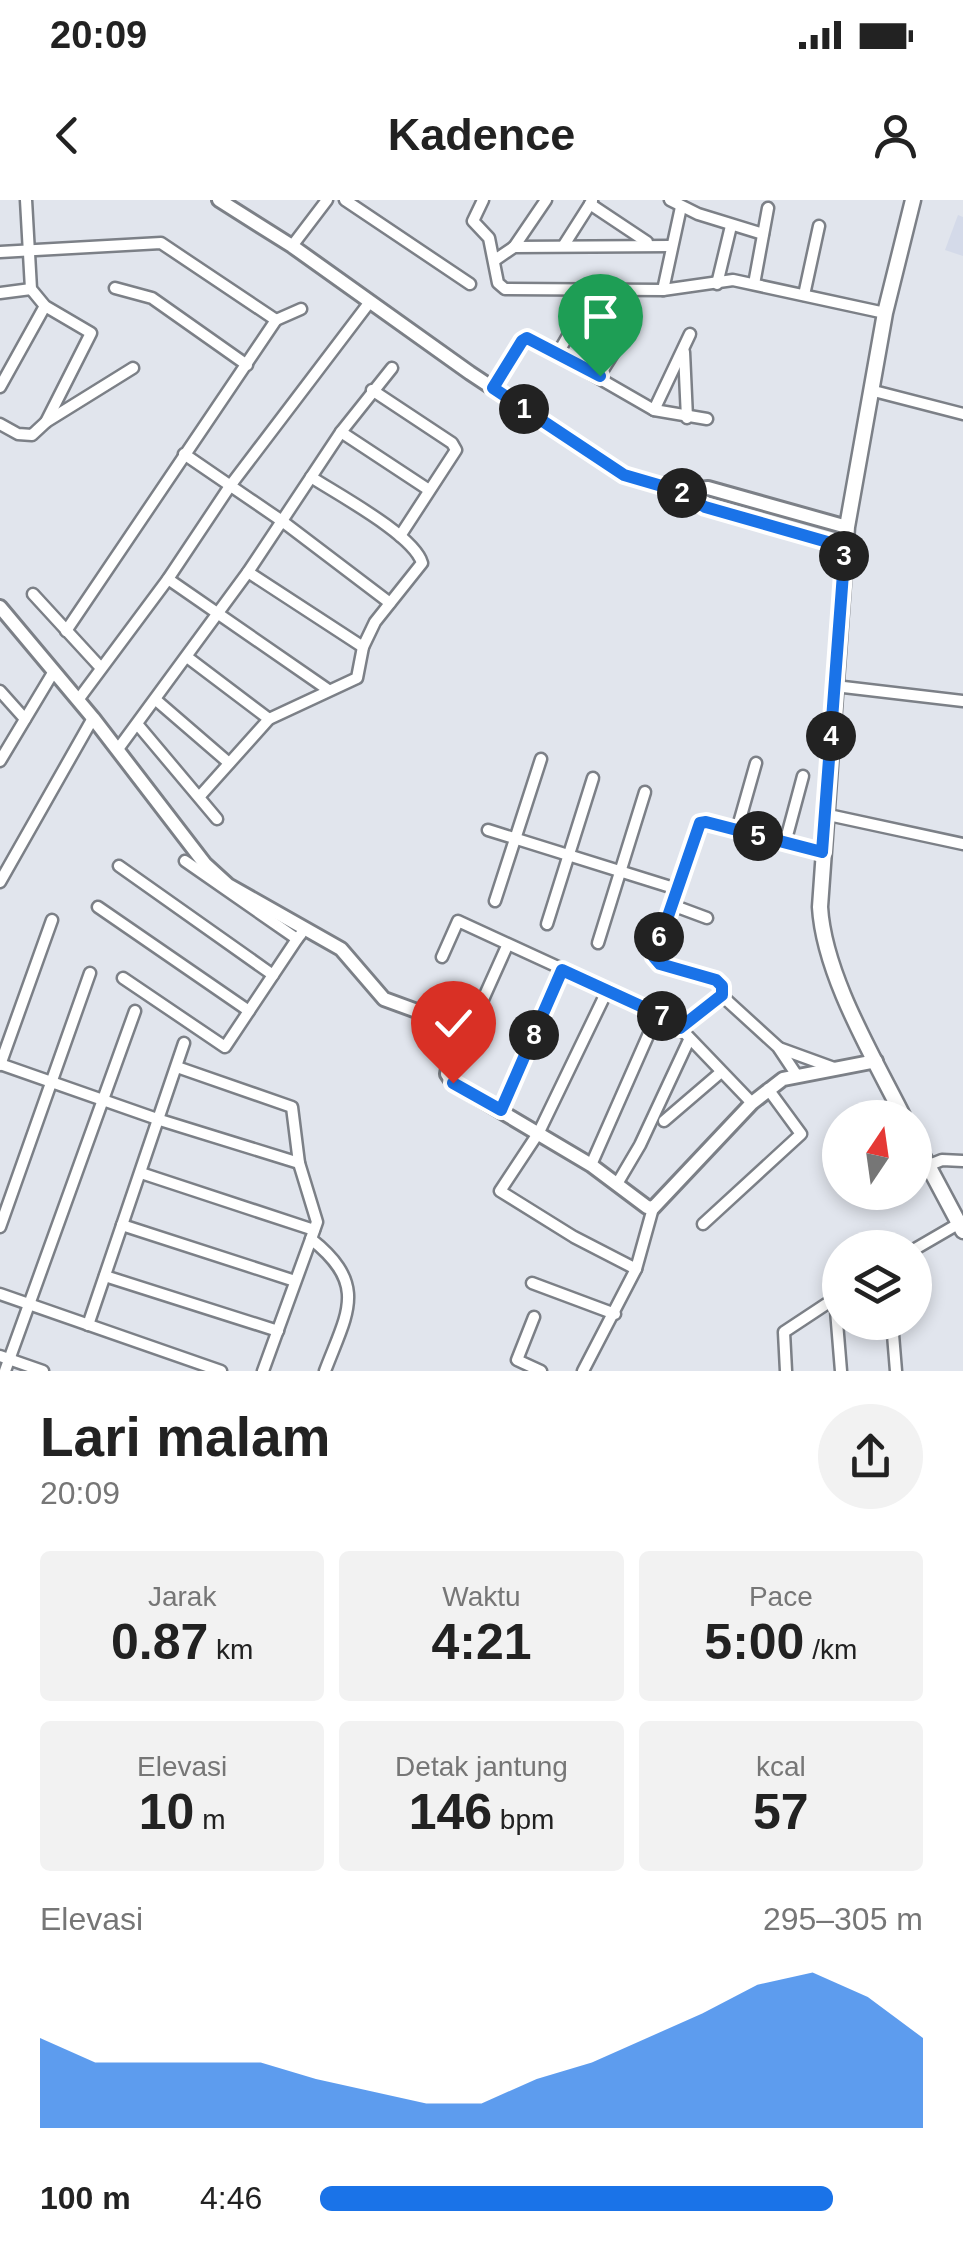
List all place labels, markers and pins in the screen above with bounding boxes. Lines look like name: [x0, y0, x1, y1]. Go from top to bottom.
pin: [558, 274, 643, 377]
pin: 1: [499, 384, 549, 434]
pin: 2: [657, 468, 707, 518]
pin: 3: [819, 531, 869, 581]
pin: 4: [806, 711, 856, 761]
pin: 5: [733, 811, 783, 861]
pin: 6: [634, 912, 684, 962]
pin: [411, 981, 496, 1084]
pin: 7: [637, 991, 687, 1041]
pin: 8: [509, 1010, 559, 1060]

